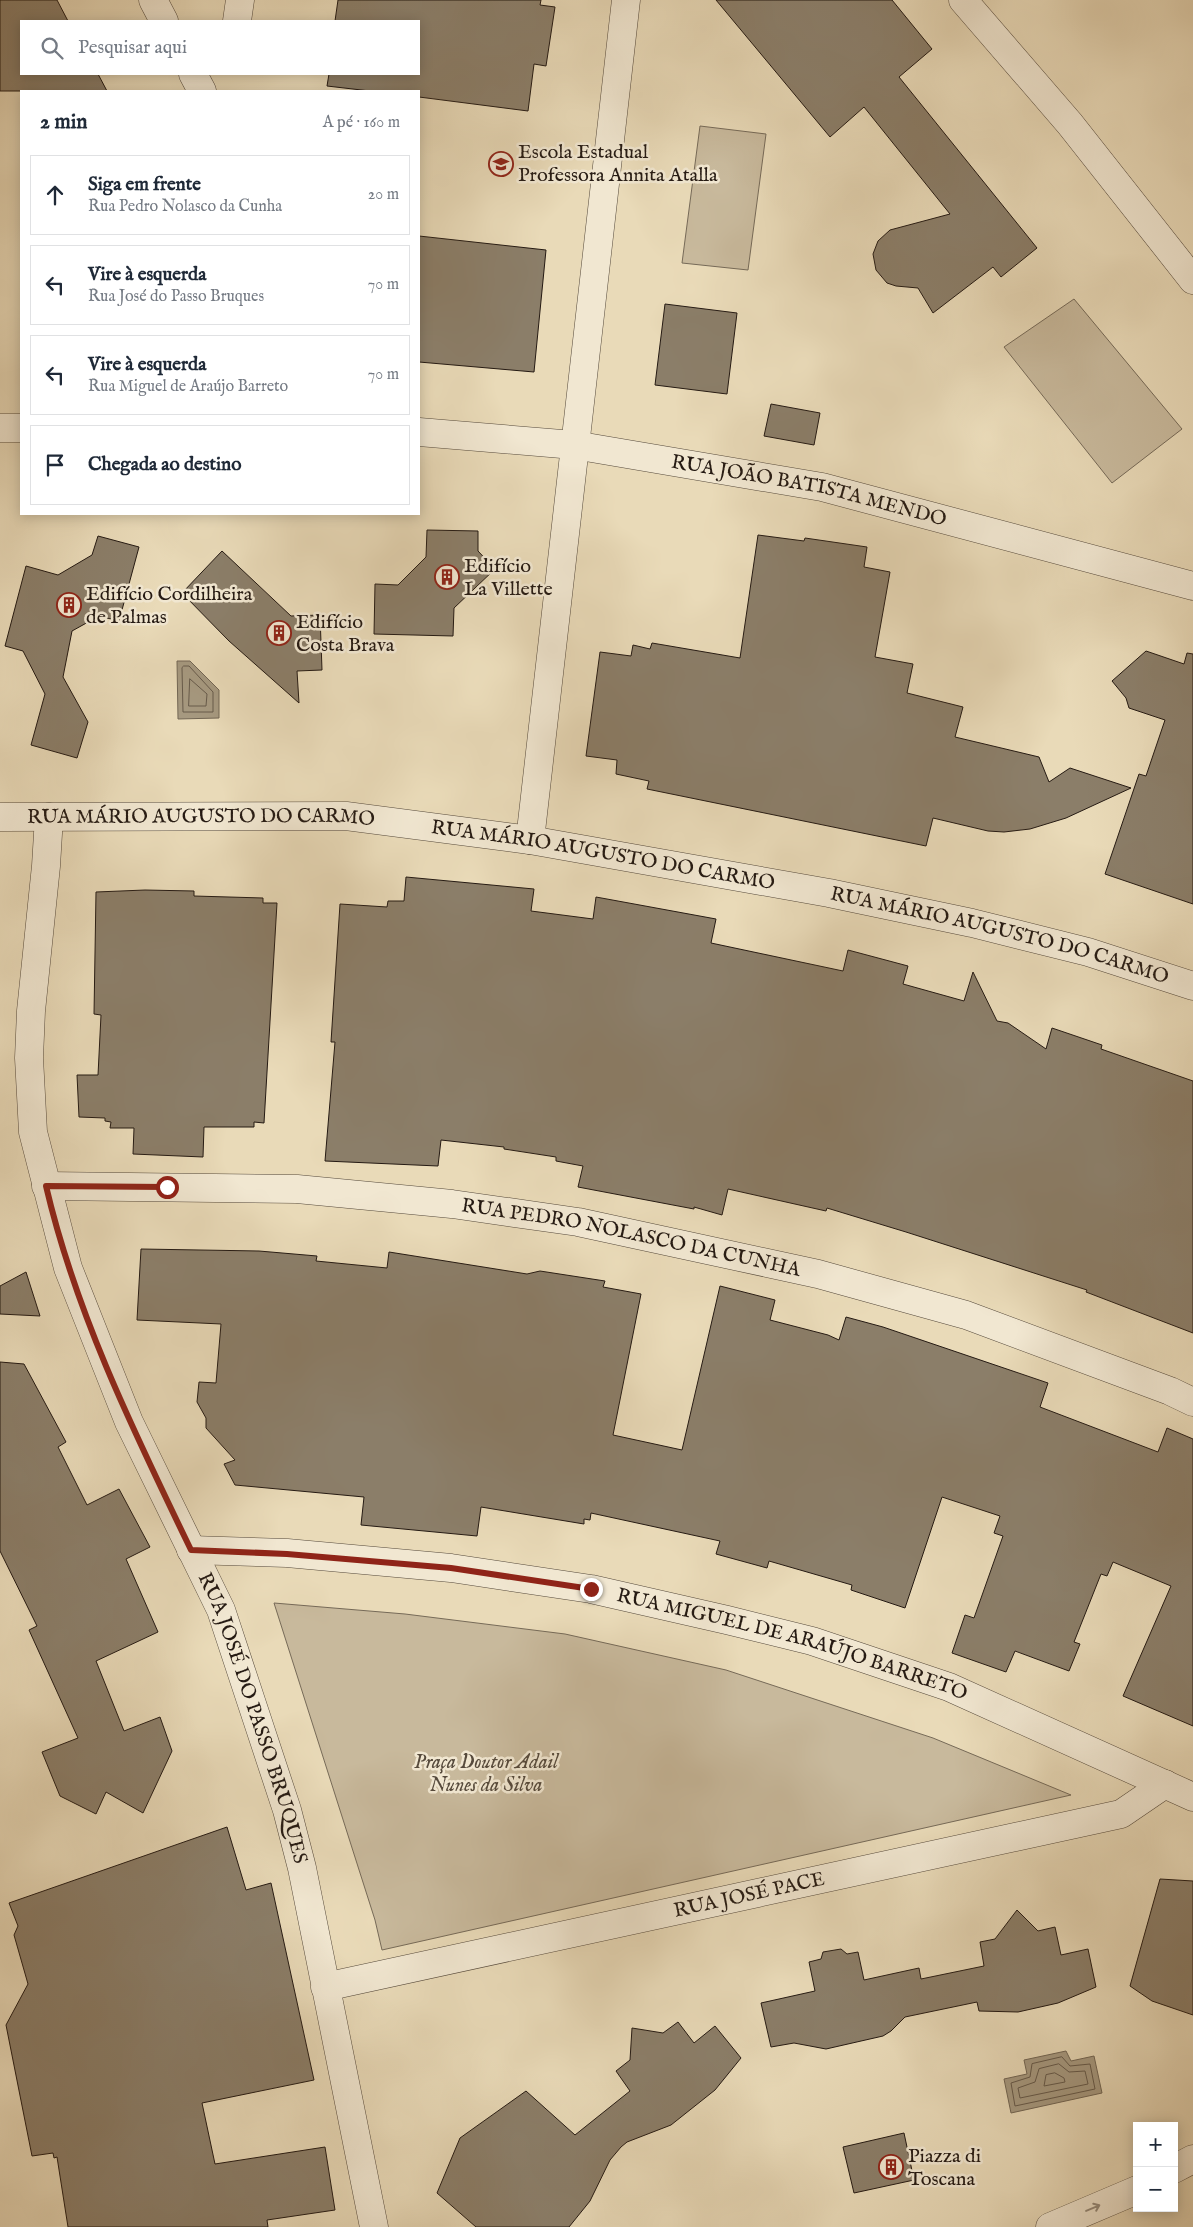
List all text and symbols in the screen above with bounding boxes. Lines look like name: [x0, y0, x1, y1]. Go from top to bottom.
search box: [20, 20, 420, 75]
icon: search: [38, 34, 66, 62]
text: Pesquisar aqui: [78, 36, 187, 60]
text: 2 min: [40, 109, 87, 136]
text: A pé · 160 m: [323, 113, 400, 133]
place label: Escola Estadual Professora Annita Atalla: [518, 140, 718, 188]
school or university icon: Escola Estadual Professora Annita Atalla: [488, 151, 514, 177]
text: Siga em frente: [88, 173, 201, 197]
icon: ahead: [41, 181, 69, 209]
text: 20 m: [368, 185, 399, 205]
text: Rua Pedro Nolasco da Cunha: [88, 197, 282, 217]
text: Vire à esquerda: [88, 263, 206, 287]
icon: left: [41, 271, 69, 299]
text: 70 m: [368, 275, 399, 295]
text: Rua José do Passo Bruques: [88, 287, 264, 307]
text: Vire à esquerda: [88, 353, 206, 377]
icon: left: [41, 361, 69, 389]
text: 70 m: [368, 365, 399, 385]
text: Rua Miguel de Araújo Barreto: [88, 377, 288, 397]
street label: RUA JOÃO BATISTA MENDO: [670, 449, 949, 532]
icon: arrive: [41, 451, 69, 479]
text: Chegada ao destino: [88, 453, 241, 477]
place label: Edifício La Villette: [464, 554, 553, 602]
building icon: Edifício La Villette: [434, 564, 460, 590]
place label: Edifício Cordilheira de Palmas: [86, 582, 253, 630]
building icon: Edifício Cordilheira de Palmas: [56, 592, 82, 618]
place label: Edifício Costa Brava: [296, 610, 395, 658]
building icon: Edifício Costa Brava: [266, 620, 292, 646]
street label: RUA MÁRIO AUGUSTO DO CARMO: [27, 803, 376, 832]
street label: RUA MÁRIO AUGUSTO DO CARMO: [430, 815, 777, 896]
street label: RUA MÁRIO AUGUSTO DO CARMO: [828, 881, 1172, 990]
route start: [156, 1176, 179, 1199]
street label: RUA PEDRO NOLASCO DA CUNHA: [460, 1193, 803, 1282]
street label: RUA JOSÉ DO PASSO BRUQUES: [192, 1568, 313, 1866]
route end: [580, 1578, 603, 1601]
street label: RUA MIGUEL DE ARAÚJO BARRETO: [614, 1583, 972, 1706]
park label: Praça Doutor Adail Nunes da Silva: [414, 1750, 560, 1798]
street label: RUA JOSÉ PACE: [671, 1866, 827, 1923]
map controls: [1133, 2122, 1178, 2212]
button: +: [1133, 2122, 1178, 2167]
place label: Piazza di Toscana: [908, 2144, 981, 2192]
building icon: Piazza di Toscana: [878, 2154, 904, 2180]
button: −: [1133, 2167, 1178, 2212]
one-way arrow: [1085, 2203, 1100, 2213]

